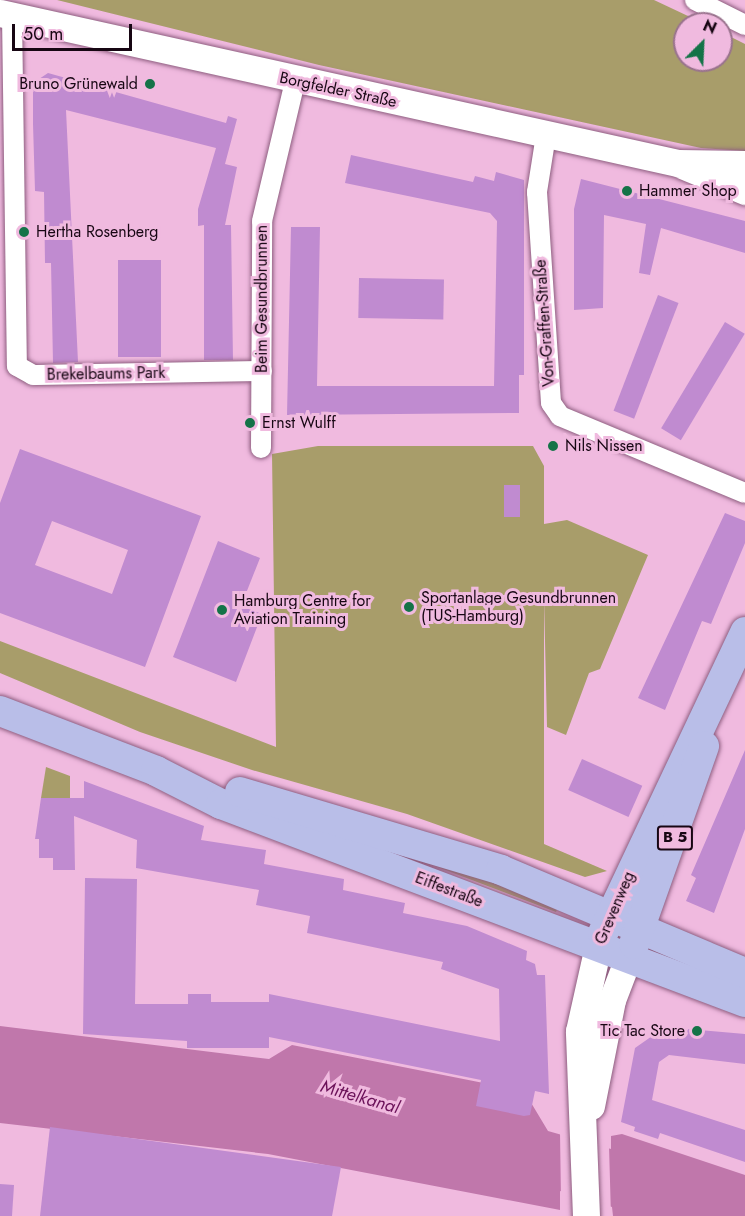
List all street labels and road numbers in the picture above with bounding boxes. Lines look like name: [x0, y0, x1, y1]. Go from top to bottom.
street label: Borgfelder Straße: [278, 68, 398, 112]
street label: Beim Gesundbrunnen: [252, 225, 272, 373]
street label: Von-Graffen-Straße: [531, 259, 559, 387]
street label: Brekelbaums Park: [47, 363, 165, 385]
road number: B 5: [656, 826, 694, 850]
street label: Eiffestraße: [412, 868, 486, 912]
street label: Grevenweg: [591, 869, 639, 947]

